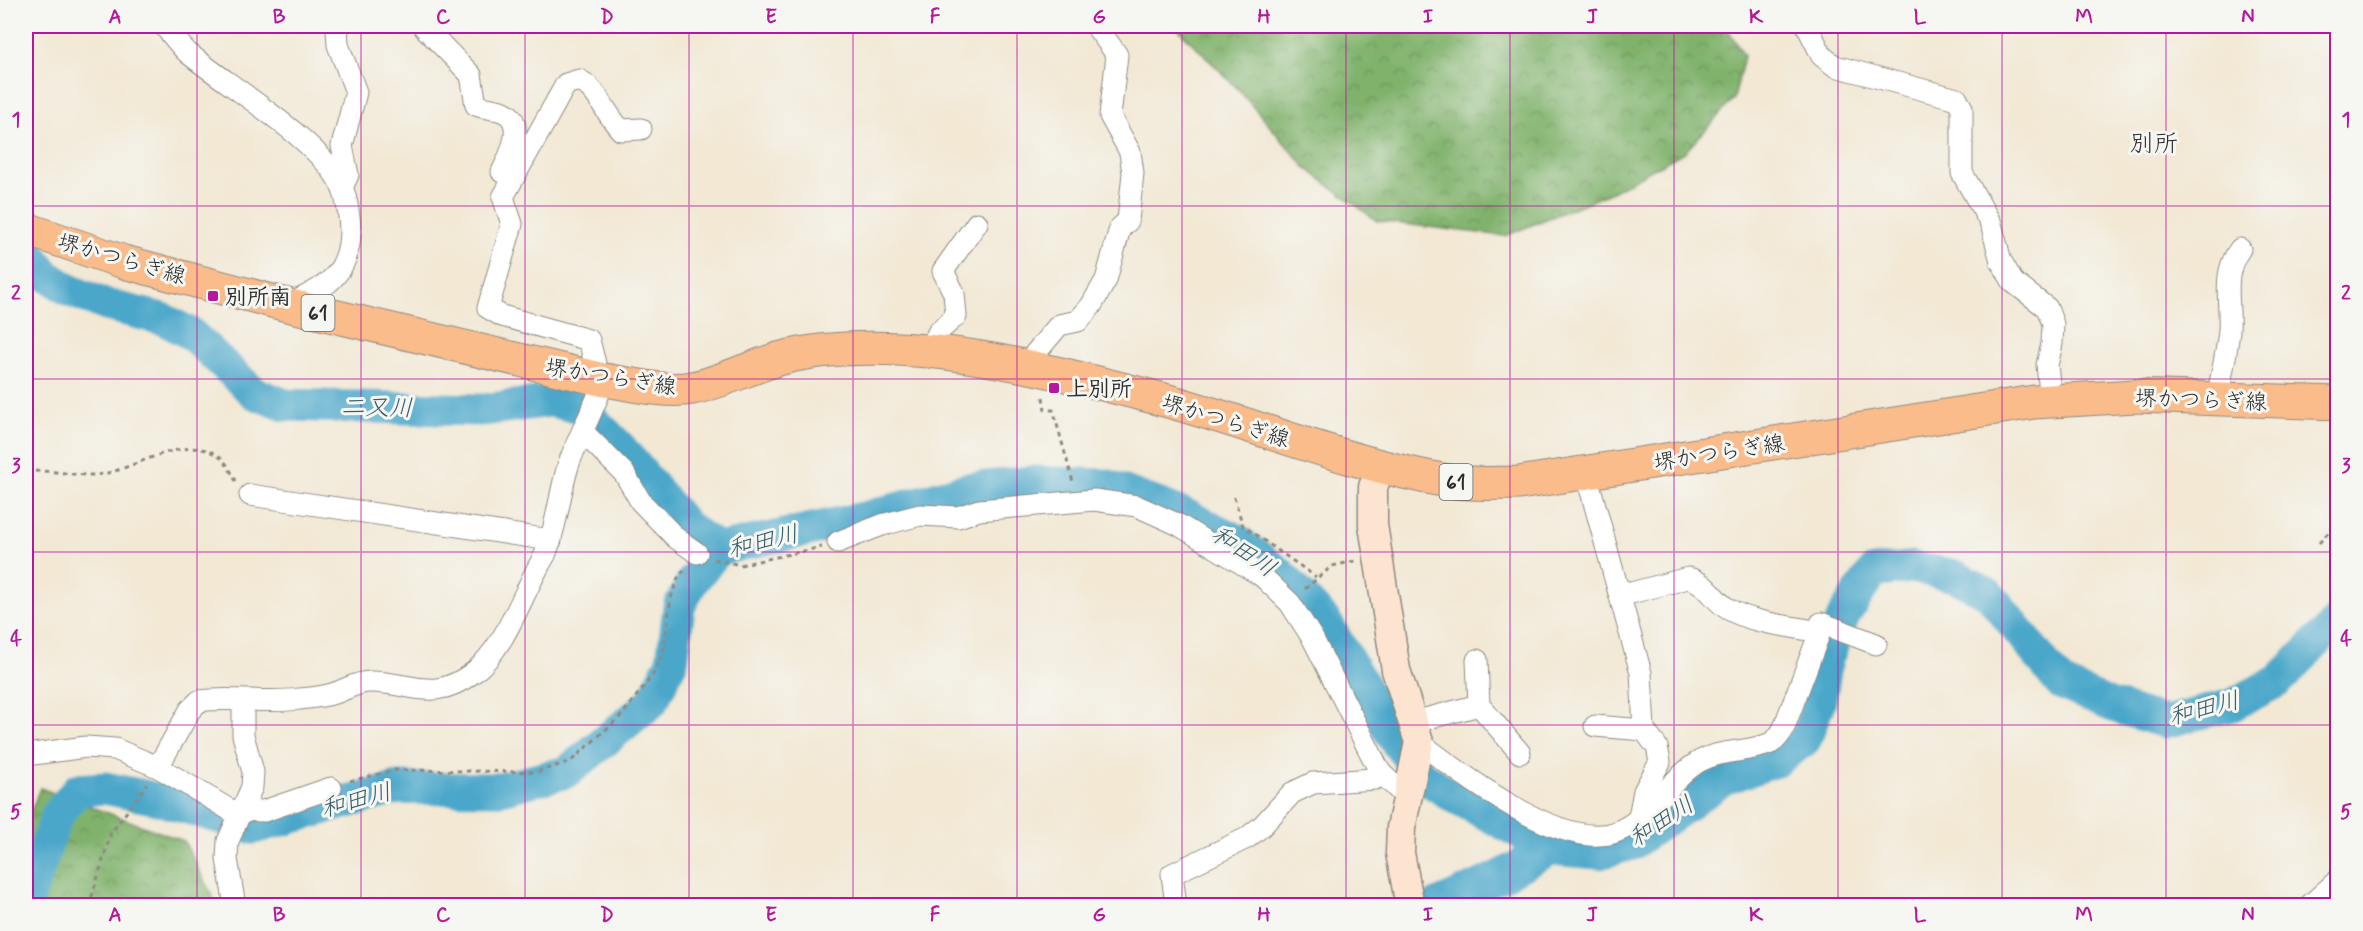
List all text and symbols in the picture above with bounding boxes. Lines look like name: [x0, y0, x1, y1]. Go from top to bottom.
text: A: [108, 4, 122, 31]
text: B: [273, 4, 286, 31]
text: C: [436, 4, 451, 31]
text: D: [600, 4, 614, 31]
text: E: [765, 4, 777, 31]
text: F: [930, 4, 941, 31]
text: G: [1092, 4, 1106, 31]
text: H: [1257, 4, 1271, 31]
text: I: [1423, 4, 1433, 31]
text: J: [1586, 4, 1598, 31]
text: K: [1749, 4, 1764, 31]
text: L: [1914, 4, 1927, 31]
text: M: [2075, 4, 2093, 31]
text: N: [2241, 4, 2255, 31]
text: 1: [12, 107, 20, 134]
text: 1: [2342, 107, 2350, 134]
district label: 別所: [2130, 129, 2178, 160]
street label: 堺かつらぎ線: [54, 228, 189, 292]
text: 2: [11, 280, 21, 307]
text: 2: [2341, 280, 2351, 307]
place label: 別所南: [225, 284, 291, 312]
marker: 別所南: [206, 289, 220, 303]
road number: 61: [302, 295, 334, 331]
street label: 堺かつらぎ線: [543, 354, 678, 402]
place label: 上別所: [1066, 376, 1132, 404]
marker: 上別所: [1047, 381, 1061, 395]
street label: 堺かつらぎ線: [2134, 385, 2267, 417]
street label: 堺かつらぎ線: [1158, 389, 1293, 455]
water label: 二又川: [341, 392, 413, 425]
street label: 堺かつらぎ線: [1652, 430, 1787, 478]
text: 3: [11, 453, 21, 480]
text: 3: [2341, 453, 2351, 480]
road number: 61: [1440, 464, 1472, 500]
water label: 和田川: [725, 519, 802, 566]
water label: 和田川: [1205, 519, 1282, 585]
text: 4: [10, 626, 22, 653]
text: 4: [2340, 626, 2352, 653]
water label: 和田川: [2166, 686, 2243, 733]
water label: 和田川: [318, 777, 395, 826]
water label: 和田川: [1623, 790, 1700, 855]
text: 5: [10, 799, 22, 826]
text: 5: [2340, 799, 2352, 826]
text: A: [108, 902, 122, 929]
text: B: [273, 902, 286, 929]
text: C: [436, 902, 451, 929]
text: D: [600, 902, 614, 929]
text: E: [765, 902, 777, 929]
text: F: [930, 902, 941, 929]
text: G: [1092, 902, 1106, 929]
text: H: [1257, 902, 1271, 929]
text: I: [1423, 902, 1433, 929]
text: J: [1586, 902, 1598, 929]
text: K: [1749, 902, 1764, 929]
text: L: [1914, 902, 1927, 929]
text: M: [2075, 902, 2093, 929]
text: N: [2241, 902, 2255, 929]

